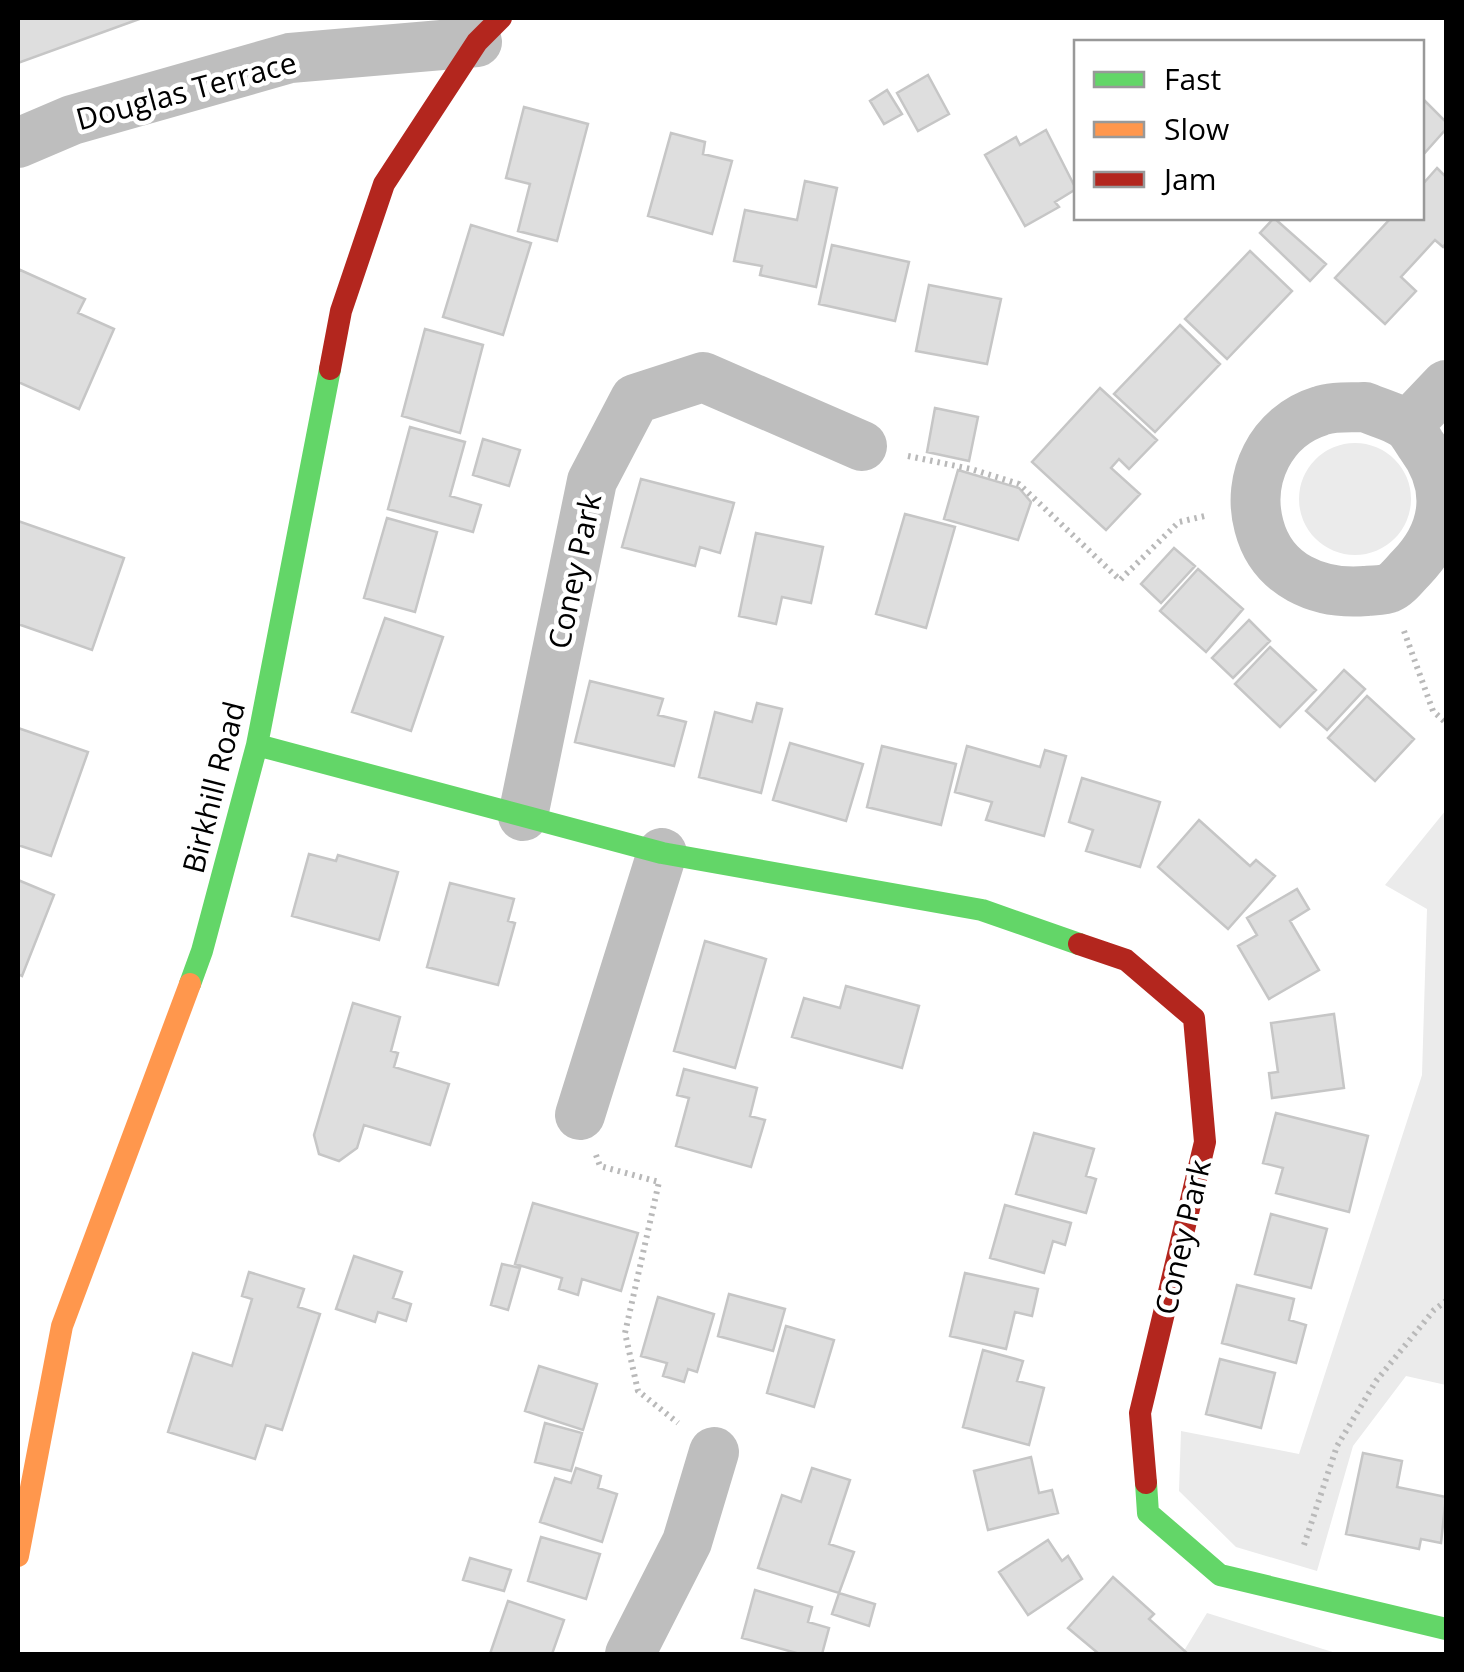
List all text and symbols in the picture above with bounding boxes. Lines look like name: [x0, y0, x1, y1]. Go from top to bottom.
legend: [1074, 40, 1424, 220]
street label: Douglas Terrace: [71, 41, 301, 139]
text: Fast: [1164, 58, 1221, 99]
text: Slow: [1164, 108, 1229, 149]
text: Jam: [1161, 158, 1217, 199]
street label: Coney Park: [538, 489, 611, 652]
street label: Birkhill Road: [172, 697, 254, 877]
street label: Coney Park: [1144, 1155, 1220, 1318]

